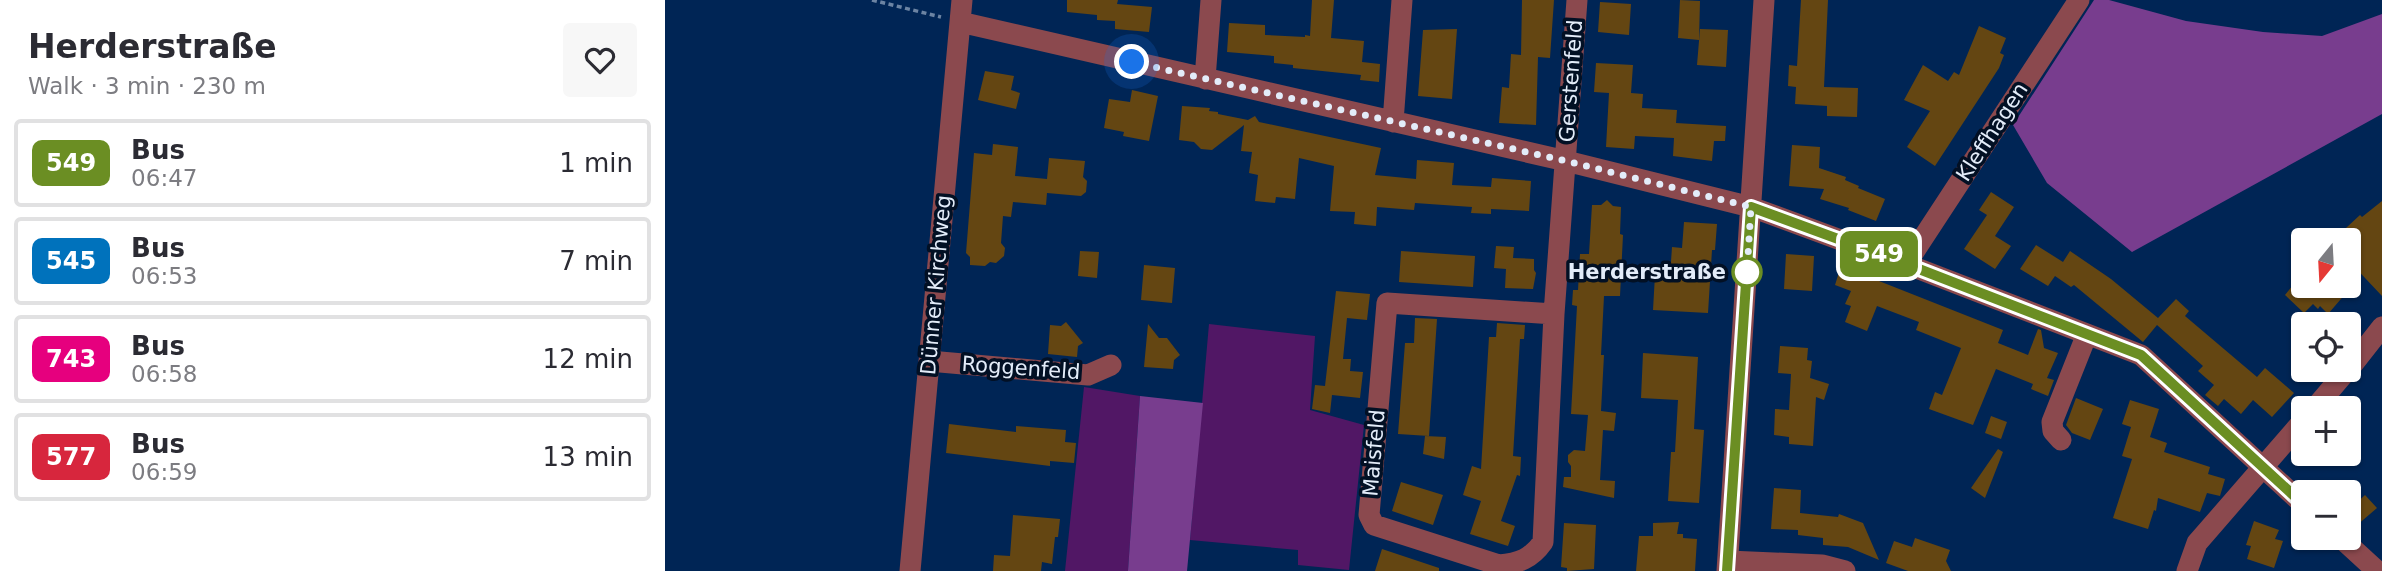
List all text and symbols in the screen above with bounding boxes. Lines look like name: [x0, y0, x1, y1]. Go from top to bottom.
street label: Gerstenfeld: [1555, 19, 1587, 143]
button: heart: [563, 23, 637, 97]
text: Herderstraße: [28, 27, 277, 66]
your location: [1114, 44, 1149, 79]
text: Walk · 3 min · 230 m: [28, 73, 266, 99]
street label: Kleffhagen: [1951, 78, 2033, 186]
text: Bus: [131, 135, 185, 165]
text: 1 min: [559, 148, 633, 178]
text: 549: [46, 149, 96, 177]
text: 06:47: [131, 165, 197, 191]
street label: Dünner Kirchweg: [916, 194, 956, 376]
north arrow: [2291, 228, 2361, 298]
map controls: [2291, 228, 2361, 550]
line badge: 549: [1839, 231, 1919, 277]
text: Bus: [131, 233, 185, 263]
text: 549: [1854, 240, 1904, 268]
text: 7 min: [559, 246, 633, 276]
text: 545: [46, 247, 96, 275]
marker: Herderstraße: [1732, 257, 1762, 287]
place label: Herderstraße: [1568, 260, 1726, 284]
text: 06:53: [131, 263, 197, 289]
button: locate: [2291, 312, 2361, 382]
text: Bus: [131, 331, 185, 361]
text: 12 min: [543, 344, 633, 374]
text: 743: [46, 345, 96, 373]
street label: Roggenfeld: [961, 352, 1081, 384]
text: 06:58: [131, 361, 197, 387]
button: +: [2291, 396, 2361, 466]
street label: Maisfeld: [1358, 408, 1390, 498]
text: Bus: [131, 429, 185, 459]
text: 13 min: [543, 442, 633, 472]
text: 577: [46, 443, 96, 471]
text: 06:59: [131, 459, 197, 485]
button: −: [2291, 480, 2361, 550]

